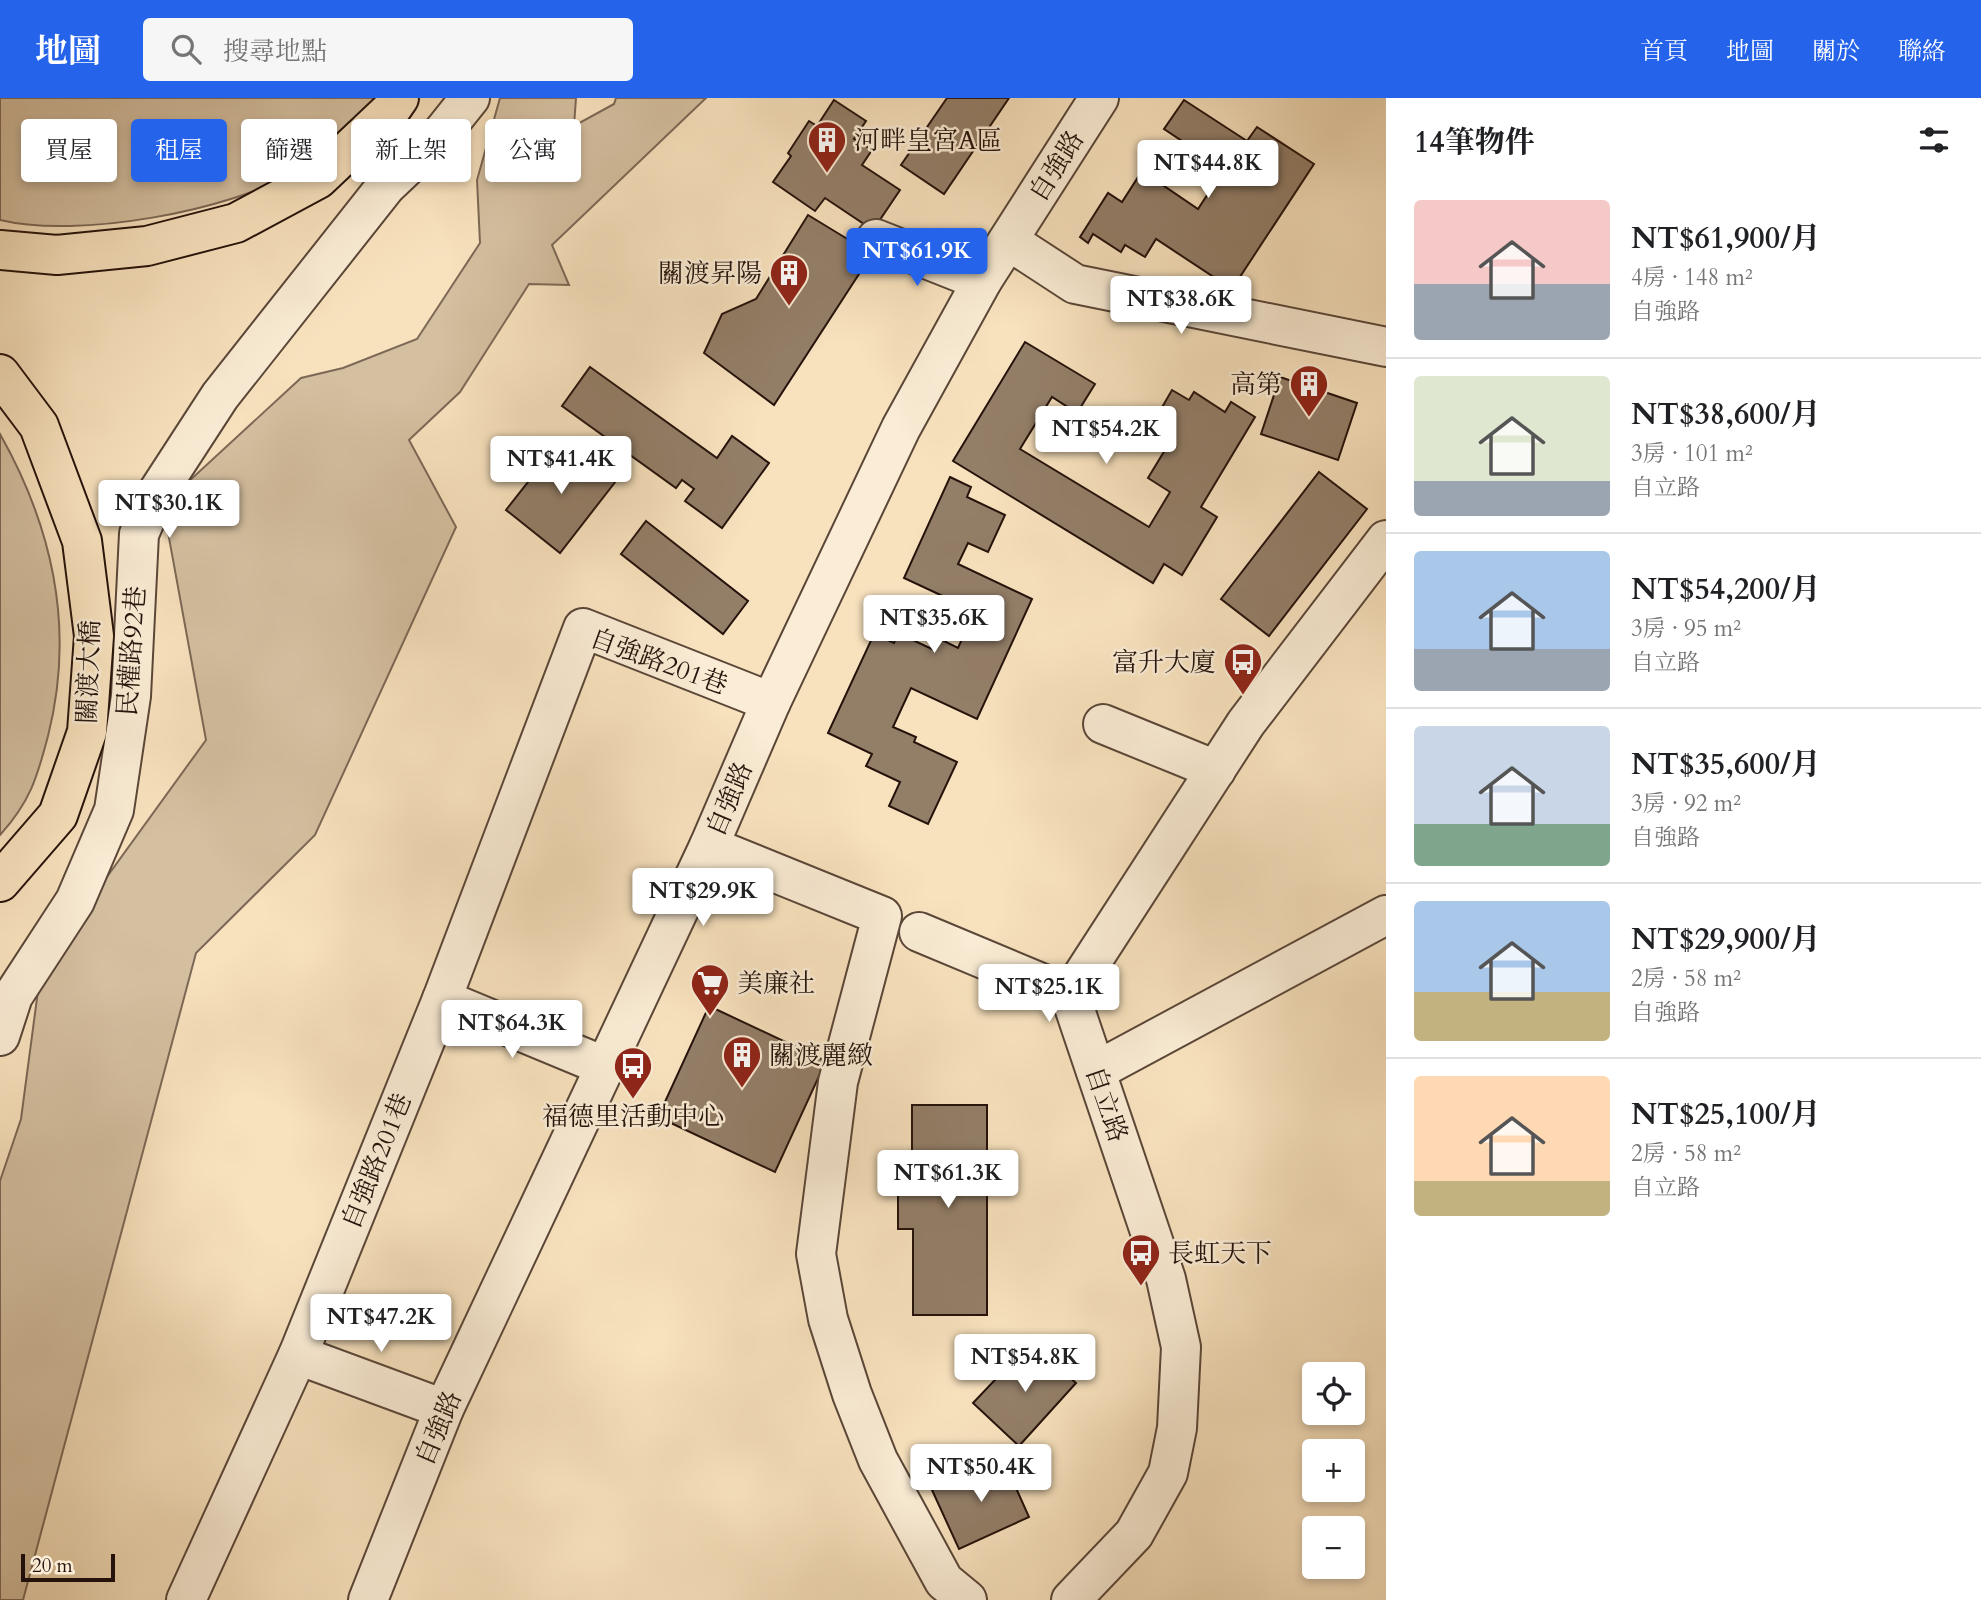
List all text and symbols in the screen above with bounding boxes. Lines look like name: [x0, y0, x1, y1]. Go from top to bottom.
search box: [143, 18, 633, 81]
text: 地圖: [35, 29, 101, 74]
icon: search: [167, 30, 205, 68]
text: 搜尋地點: [223, 34, 327, 69]
text: 首頁: [1640, 35, 1688, 68]
text: 地圖: [1726, 35, 1774, 68]
text: 關於: [1812, 35, 1860, 68]
text: 聯絡: [1898, 35, 1946, 68]
chip: 買屋: [21, 119, 117, 182]
chip: 租屋: [131, 119, 227, 182]
chip: 篩選: [241, 119, 337, 182]
chip: 新上架: [351, 119, 471, 182]
chip: 公寓: [485, 119, 581, 182]
building icon: 河畔皇宮A區: [806, 119, 848, 174]
icon: filters: [1915, 121, 1953, 159]
text: 14筆物件: [1414, 122, 1535, 163]
place label: 河畔皇宮A區: [854, 123, 1003, 158]
street label: 自強路: [1021, 124, 1092, 209]
pin: NT$44.8K: [1136, 140, 1280, 200]
text: NT$44.8K: [1153, 147, 1263, 178]
text: NT$61,900/月: [1631, 218, 1821, 259]
pin: NT$61.9K: [845, 228, 989, 288]
icon: home: [1470, 228, 1554, 312]
text: NT$61.9K: [862, 235, 972, 266]
building icon: 關渡昇陽: [768, 252, 810, 307]
place label: 關渡昇陽: [658, 256, 762, 291]
text: 4房 · 148 m²: [1631, 262, 1753, 293]
pin: NT$38.6K: [1109, 276, 1253, 336]
text: NT$38.6K: [1126, 283, 1236, 314]
text: 自強路: [1631, 296, 1700, 327]
building icon: 高第: [1288, 363, 1330, 418]
place label: 高第: [1230, 367, 1282, 402]
text: NT$38,600/月: [1631, 394, 1821, 435]
icon: home: [1470, 404, 1554, 488]
pin: NT$54.2K: [1034, 406, 1178, 466]
text: NT$54.2K: [1051, 413, 1161, 444]
pin: NT$41.4K: [489, 436, 633, 496]
text: 3房 · 101 m²: [1631, 438, 1753, 469]
text: NT$41.4K: [506, 443, 616, 474]
text: 自立路: [1631, 472, 1700, 503]
pin: NT$30.1K: [97, 480, 241, 540]
text: NT$30.1K: [114, 487, 224, 518]
text: NT$54,200/月: [1631, 569, 1821, 610]
icon: home: [1470, 579, 1554, 663]
street label: 民權路92巷: [109, 585, 154, 717]
pin: NT$35.6K: [862, 596, 1006, 655]
text: NT$35.6K: [879, 602, 989, 633]
text: 3房 · 95 m²: [1631, 613, 1741, 644]
street label: 關渡大橋: [69, 619, 108, 725]
street label: 自強路201巷: [585, 620, 732, 703]
bus stop icon: 富升大廈: [1222, 641, 1264, 696]
place label: 富升大廈: [1112, 645, 1216, 680]
text: 自立路: [1631, 647, 1700, 678]
text: NT$35,600/月: [1631, 744, 1821, 785]
icon: home: [1470, 754, 1554, 838]
street label: 自強路: [698, 756, 761, 842]
text: 3房 · 92 m²: [1631, 788, 1741, 819]
text: 自強路: [1631, 822, 1700, 853]
pin: NT$29.9K: [631, 868, 775, 928]
text: NT$29.9K: [648, 875, 758, 906]
text: NT$29,900/月: [1631, 919, 1821, 960]
icon: home: [1470, 929, 1554, 1013]
supermarket icon: 美廉社: [689, 962, 731, 1017]
text: 2房 · 58 m²: [1631, 963, 1741, 994]
pin: NT$25.1K: [977, 964, 1121, 1024]
place label: 美廉社: [737, 966, 815, 1001]
text: NT$25.1K: [994, 971, 1104, 1002]
text: 自強路: [1631, 997, 1700, 1028]
pin: NT$64.3K: [440, 1000, 584, 1060]
text: NT$64.3K: [457, 1007, 567, 1038]
building icon: 關渡麗緻: [721, 1034, 763, 1089]
place label: 關渡麗緻: [769, 1038, 873, 1073]
bus stop icon: 福德里活動中心: [612, 1045, 654, 1100]
street label: 自立路: [1077, 1062, 1136, 1147]
street label: 自強路201巷: [333, 1088, 420, 1234]
text: NT$25,100/月: [1631, 1094, 1821, 1135]
place label: 福德里活動中心: [542, 1099, 724, 1134]
icon: home: [1470, 1104, 1554, 1188]
text: 2房 · 58 m²: [1631, 1138, 1741, 1169]
pin: NT$61.3K: [876, 1150, 1020, 1210]
text: NT$61.3K: [893, 1157, 1003, 1188]
text: 自立路: [1631, 1172, 1700, 1203]
bus stop icon: 長虹天下: [1120, 1232, 1162, 1287]
place label: 長虹天下: [1168, 1236, 1272, 1271]
pin: NT$47.2K: [309, 1294, 453, 1354]
text: NT$47.2K: [326, 1301, 436, 1332]
pin: NT$54.8K: [953, 1334, 1097, 1394]
text: NT$54.8K: [970, 1341, 1080, 1372]
map controls: [1302, 1362, 1365, 1579]
button: locate: [1302, 1362, 1365, 1425]
street label: 自強路: [407, 1385, 470, 1471]
button: +: [1302, 1439, 1365, 1502]
pin: NT$50.4K: [909, 1444, 1053, 1504]
text: NT$50.4K: [926, 1451, 1036, 1482]
button: −: [1302, 1516, 1365, 1579]
scale bar: [21, 1551, 116, 1583]
text: 20 m: [32, 1553, 73, 1579]

